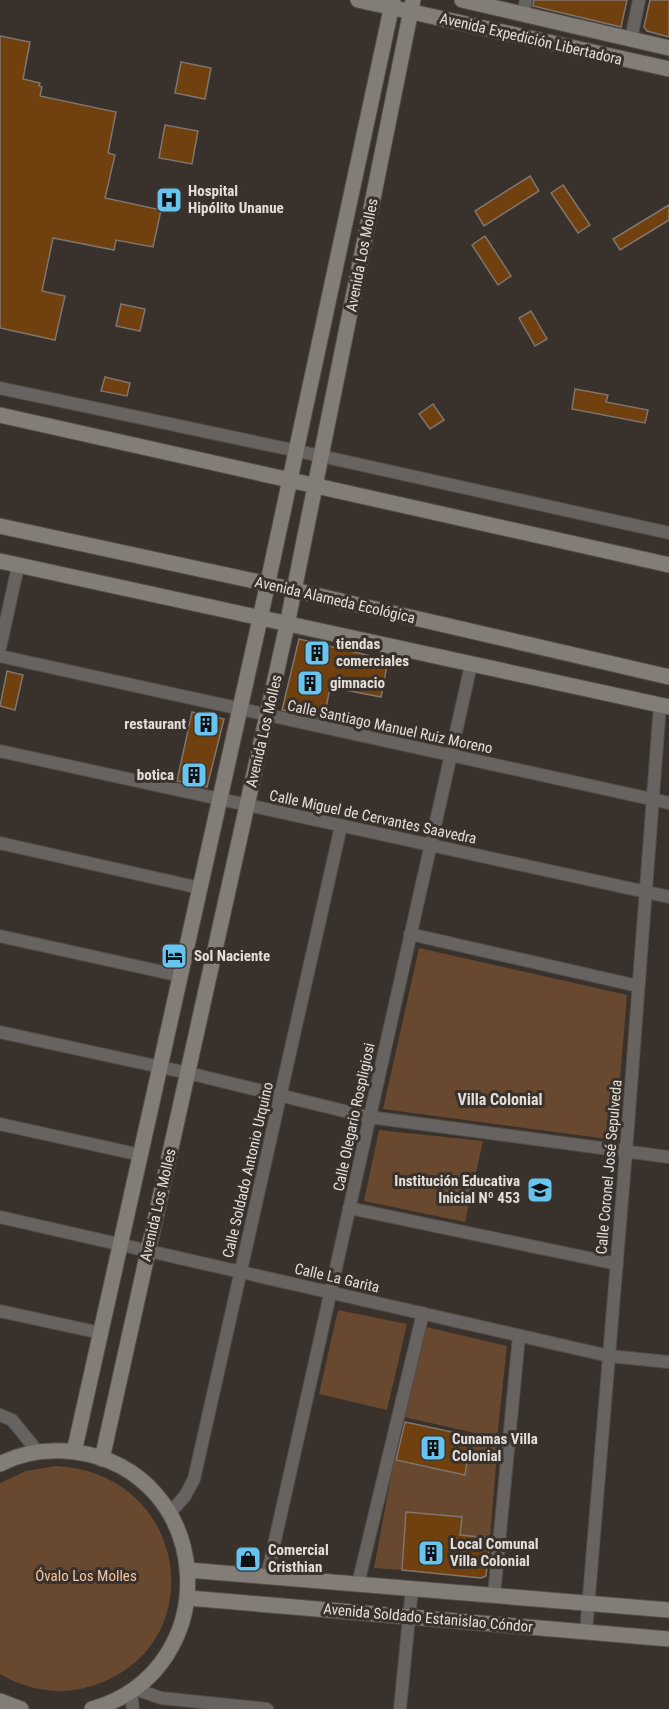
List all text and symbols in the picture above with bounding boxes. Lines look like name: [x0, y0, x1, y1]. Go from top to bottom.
street label: Avenida Expedición Libertadora: [438, 9, 624, 69]
place label: Hospital Hipólito Unanue: [188, 182, 284, 217]
hospital icon: Hospital Hipólito Unanue: [154, 185, 184, 215]
street label: Avenida Los Molles: [342, 197, 382, 313]
street label: Avenida Alameda Ecológica: [253, 573, 417, 627]
place label: tiendas comerciales: [336, 635, 409, 670]
building icon: tiendas comerciales: [302, 638, 332, 668]
building icon: gimnacio: [295, 668, 325, 698]
street label: Avenida Los Molles: [242, 673, 286, 789]
place label: gimnacio: [330, 674, 385, 692]
street label: Calle Santiago Manuel Ruiz Moreno: [286, 696, 494, 758]
building icon: restaurant: [191, 709, 221, 739]
place label: restaurant: [124, 715, 186, 733]
building icon: botica: [179, 760, 209, 790]
place label: botica: [137, 766, 174, 784]
street label: Calle Miguel de Cervantes Saavedra: [268, 786, 478, 848]
hotel icon: Sol Naciente: [159, 941, 189, 971]
place label: Sol Naciente: [194, 947, 270, 965]
street label: Calle Olegario Rospligiosi: [329, 1041, 379, 1193]
street label: Calle Coronel José Sepulveda: [592, 1079, 626, 1255]
street label: Calle Soldado Antonio Urquino: [219, 1080, 277, 1260]
district label: Villa Colonial: [457, 1090, 543, 1109]
street label: Avenida Los Molles: [136, 1147, 180, 1263]
place label: Institución Educativa Inicial Nº 453: [394, 1172, 520, 1207]
school or university icon: Institución Educativa Inicial Nº 453: [525, 1175, 555, 1205]
street label: Calle La Garita: [293, 1260, 381, 1296]
place label: Cunamas Villa Colonial: [452, 1430, 538, 1465]
building icon: Cunamas Villa Colonial: [418, 1433, 448, 1463]
place label: Local Comunal Villa Colonial: [450, 1535, 539, 1570]
building icon: Local Comunal Villa Colonial: [416, 1538, 446, 1568]
place label: Comercial Cristhian: [268, 1541, 329, 1576]
shop icon: Comercial Cristhian: [233, 1544, 263, 1574]
park label: Óvalo Los Molles: [35, 1567, 137, 1585]
street label: Avenida Soldado Estanislao Cóndor: [323, 1600, 534, 1636]

